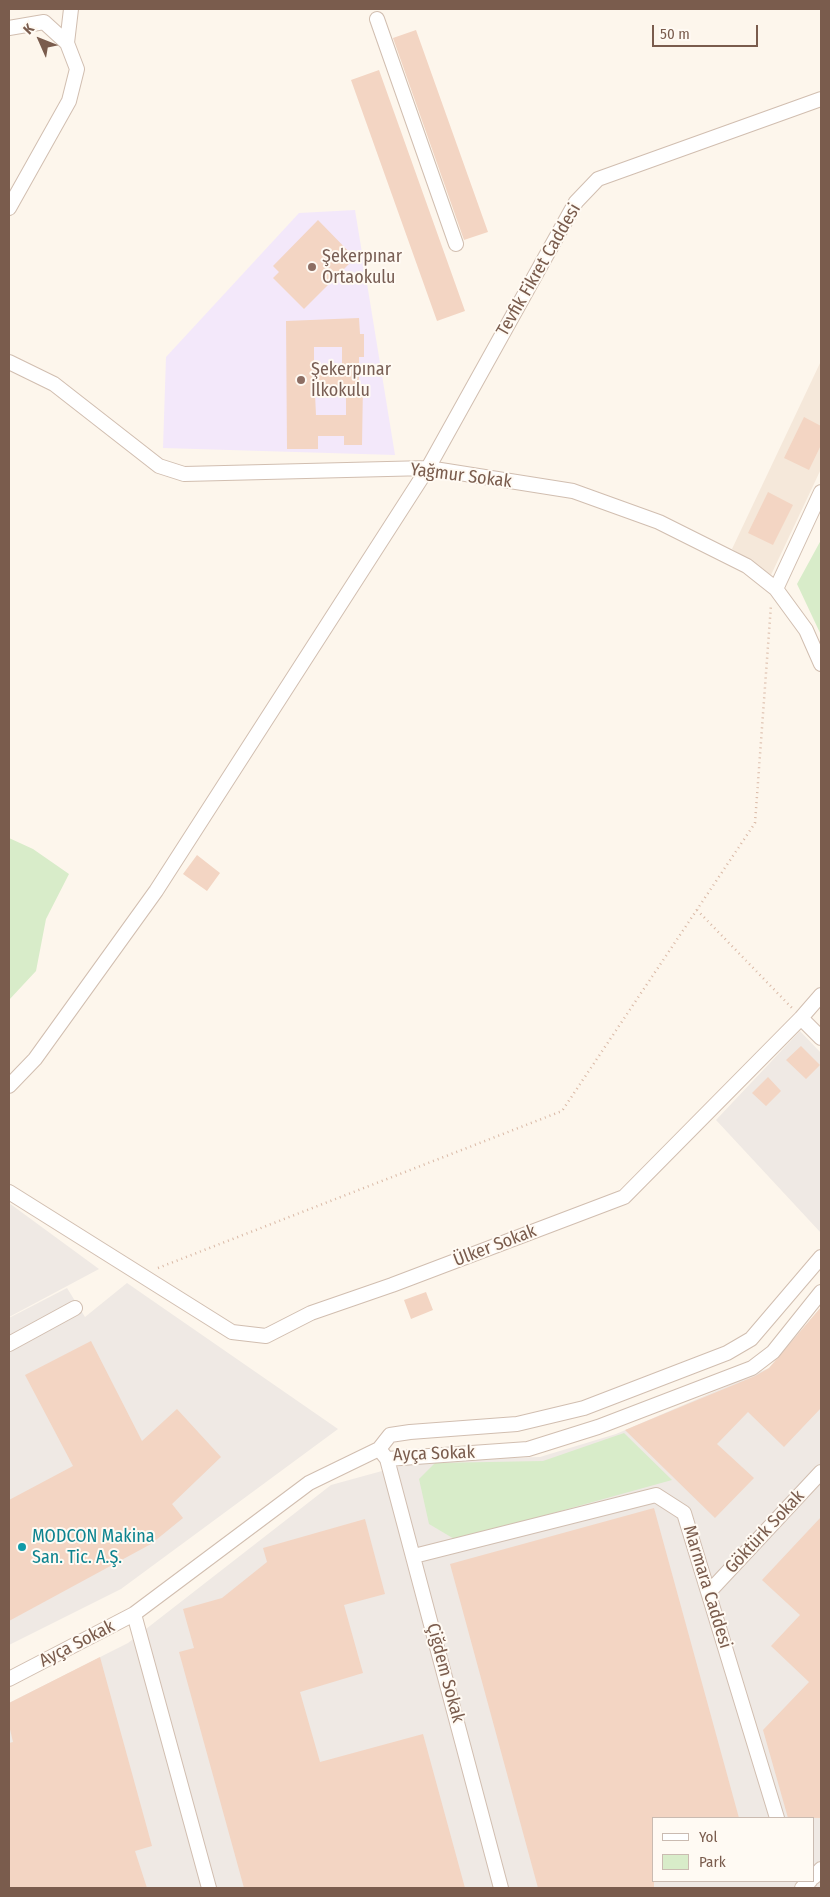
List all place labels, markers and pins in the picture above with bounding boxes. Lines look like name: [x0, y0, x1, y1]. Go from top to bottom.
place label: Şekerpınar Ortaokulu: [322, 246, 402, 288]
marker: Şekerpınar Ortaokulu: [306, 261, 318, 273]
place label: Şekerpınar İlkokulu: [311, 359, 391, 402]
marker: Şekerpınar İlkokulu: [295, 374, 307, 386]
place label: MODCON Makina San. Tic. A.Ş.: [32, 1526, 154, 1568]
marker: MODCON Makina San. Tic. A.Ş.: [16, 1541, 28, 1553]

